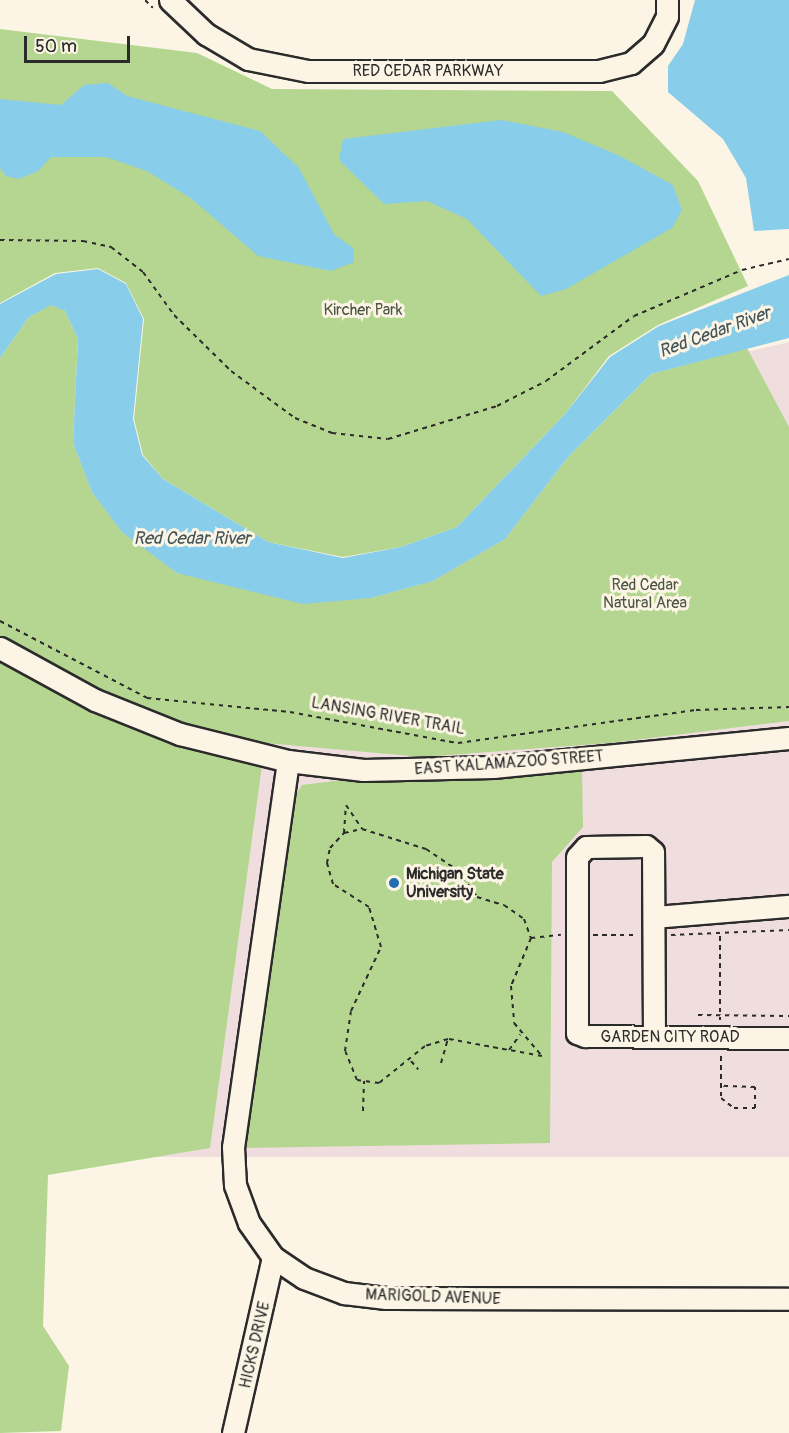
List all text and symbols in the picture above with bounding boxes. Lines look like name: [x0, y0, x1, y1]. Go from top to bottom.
scale bar: [27, 24, 134, 62]
text: 50 m: [35, 35, 77, 58]
street label: RED CEDAR PARKWAY: [352, 61, 504, 81]
park label: Kircher Park: [324, 300, 402, 320]
water label: Red Cedar River: [656, 303, 774, 363]
water label: Red Cedar River: [133, 528, 251, 550]
park label: Red Cedar Natural Area: [603, 575, 687, 613]
street label: LANSING RIVER TRAIL: [310, 693, 466, 739]
street label: EAST KALAMAZOO STREET: [414, 747, 604, 779]
place label: Michigan State University: [406, 864, 504, 902]
marker: Michigan State University: [387, 876, 401, 890]
street label: GARDEN CITY ROAD: [600, 1027, 740, 1047]
street label: MARIGOLD AVENUE: [365, 1285, 501, 1309]
street label: HICKS DRIVE: [236, 1300, 274, 1390]

